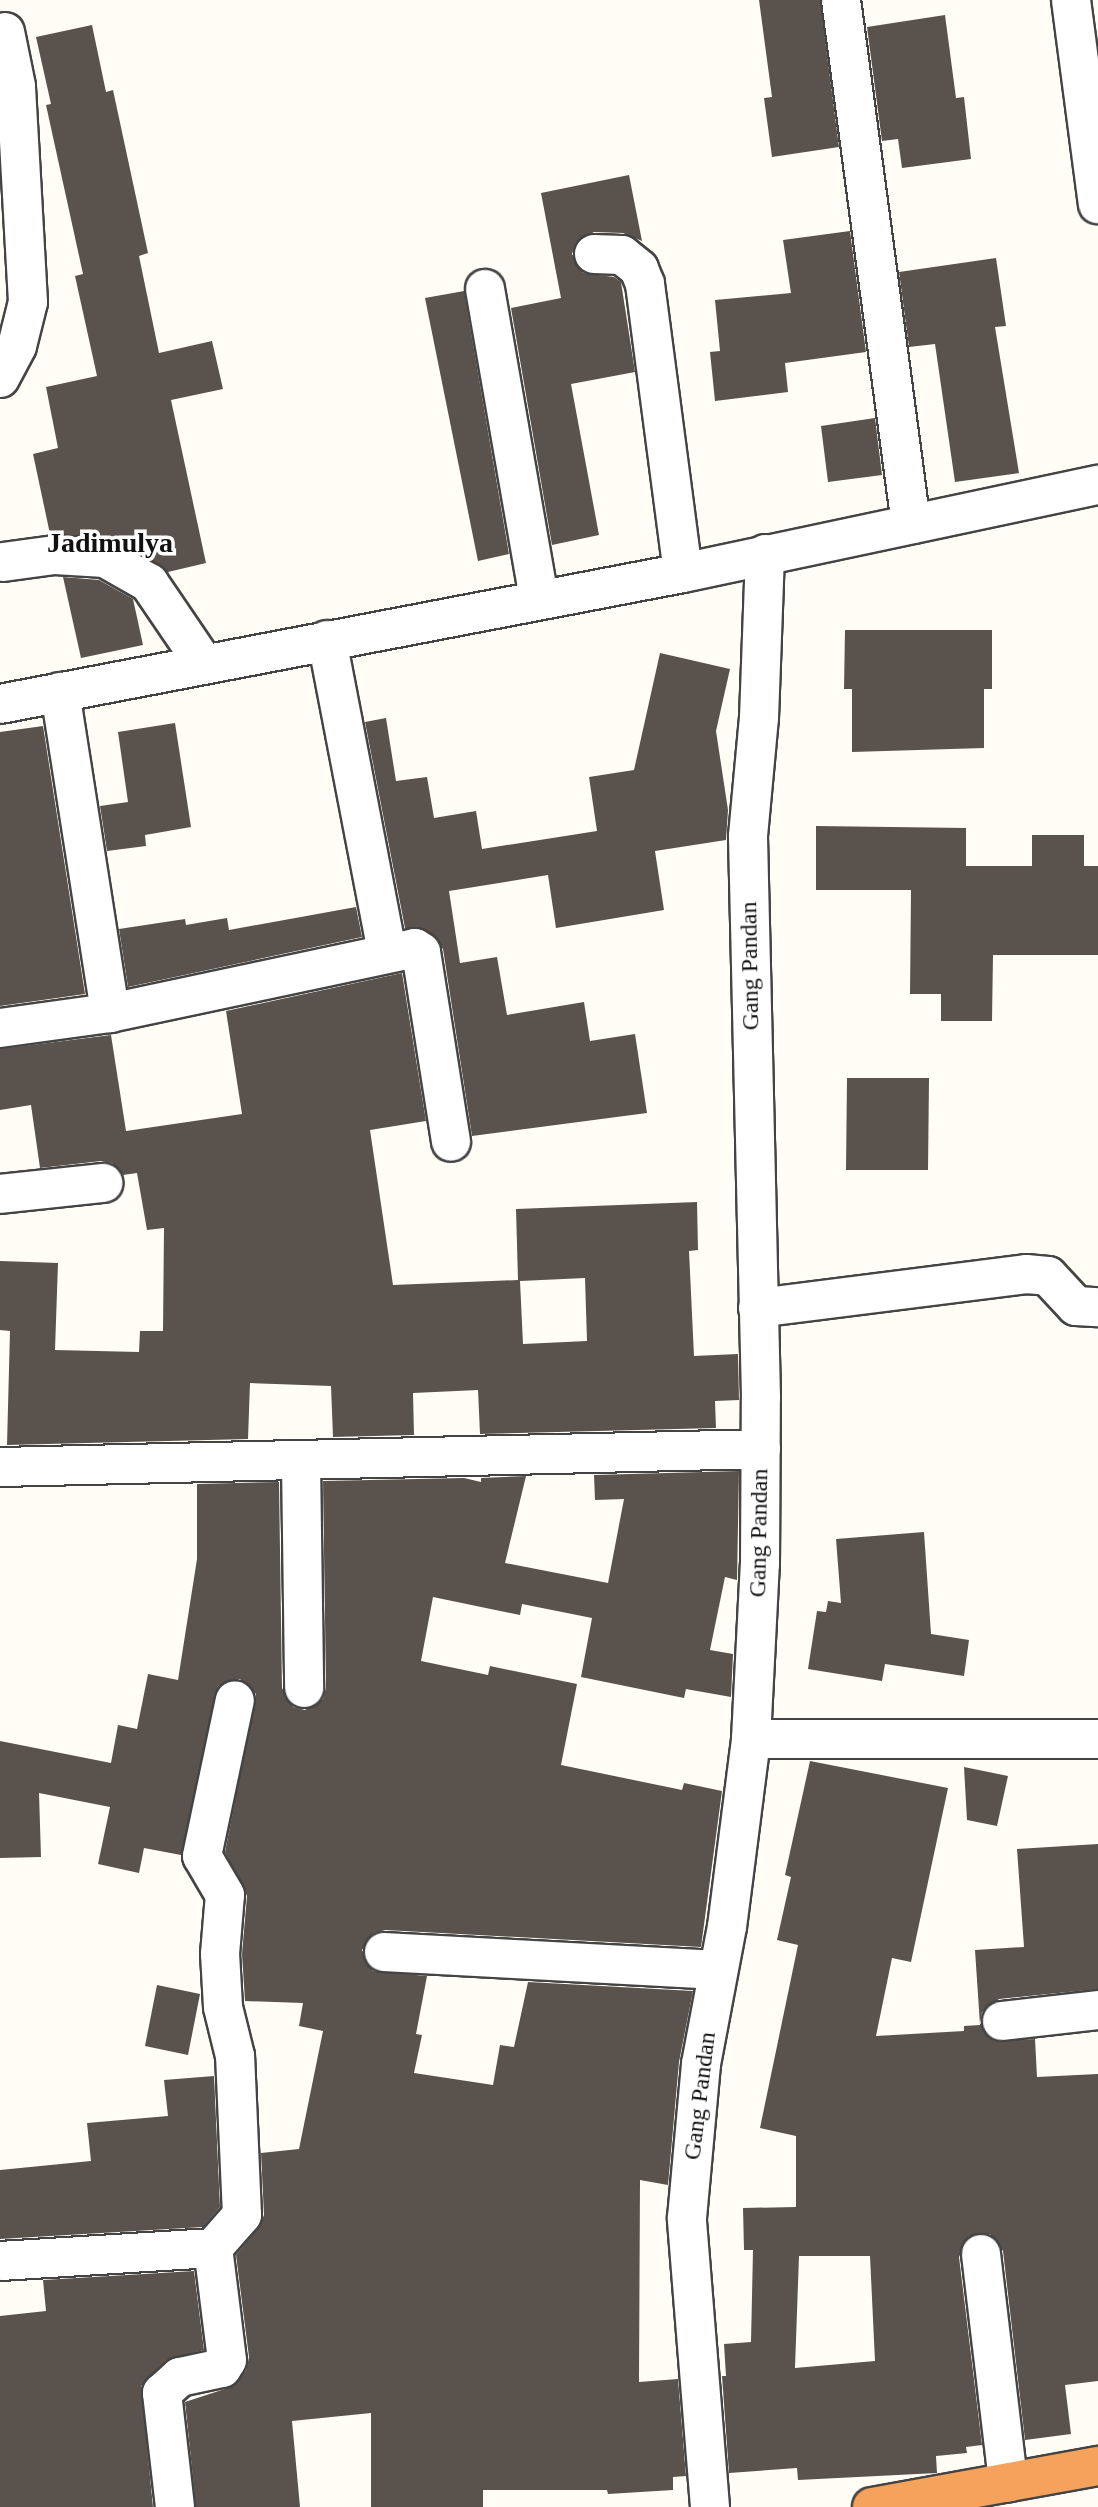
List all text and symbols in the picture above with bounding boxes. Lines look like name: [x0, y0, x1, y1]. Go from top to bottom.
district label: Jadimulya: [47, 526, 173, 560]
street label: Gang Pandan: [734, 901, 766, 1031]
street label: Gang Pandan: [743, 1468, 775, 1598]
street label: Gang Pandan: [678, 2030, 722, 2162]

